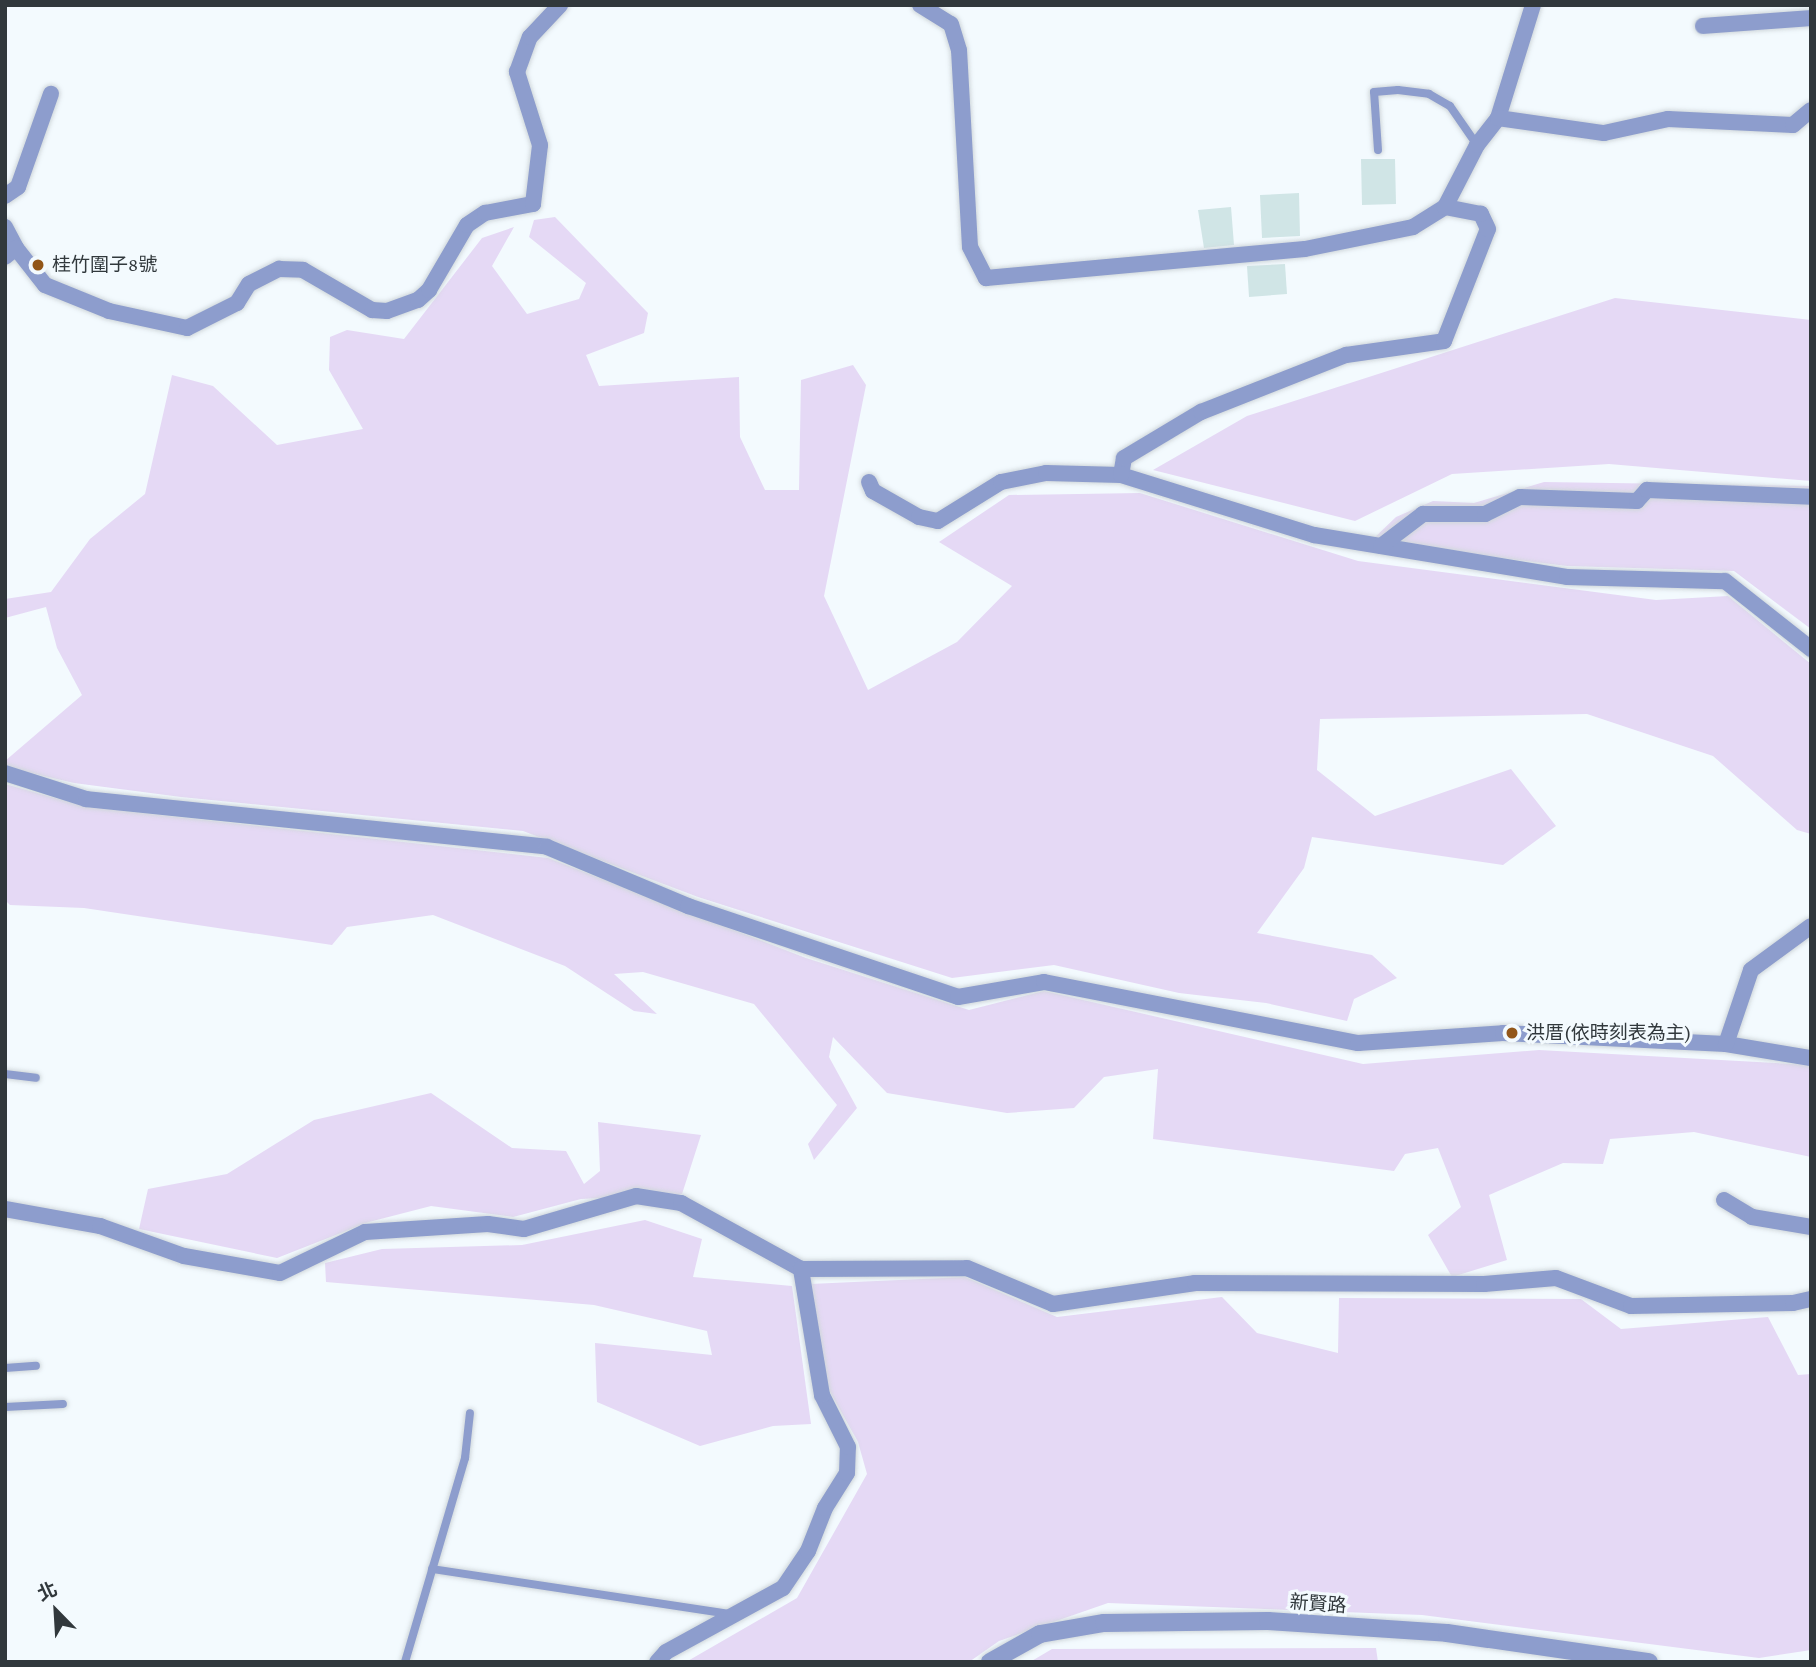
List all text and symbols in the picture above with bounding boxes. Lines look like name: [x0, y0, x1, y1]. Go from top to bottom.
place label: 桂竹圍子8號: [52, 254, 157, 276]
marker: 桂竹圍子8號: [30, 257, 46, 273]
place label: 洪厝(依時刻表為主): [1526, 1022, 1691, 1044]
marker: 洪厝(依時刻表為主): [1504, 1025, 1520, 1041]
north arrow: [21, 1576, 91, 1646]
text: 北: [34, 1578, 60, 1605]
street label: 新賢路: [1289, 1591, 1347, 1617]

